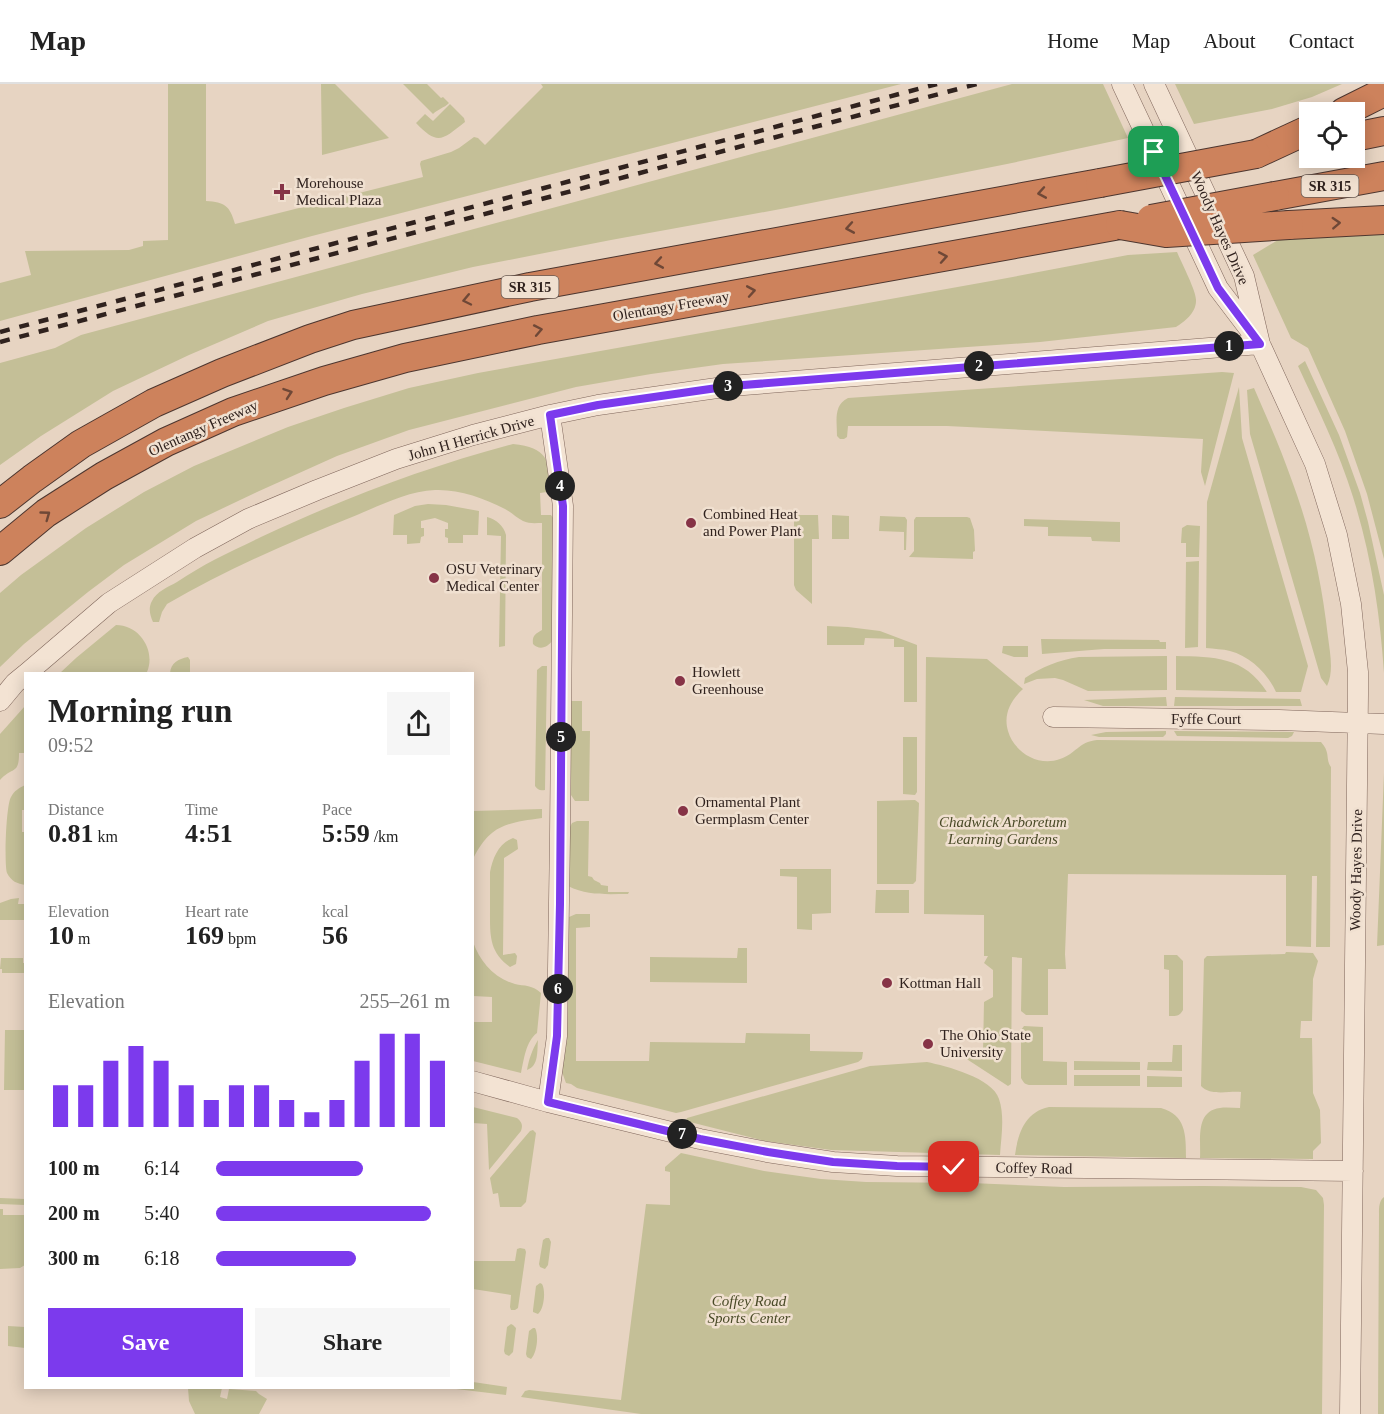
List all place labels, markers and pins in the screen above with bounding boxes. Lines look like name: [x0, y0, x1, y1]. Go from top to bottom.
pin: [1128, 126, 1179, 177]
place label: Morehouse Medical Plaza: [296, 175, 382, 208]
marker: Morehouse Medical Plaza: [273, 183, 291, 201]
pin: 1: [1214, 331, 1244, 361]
pin: 2: [964, 351, 994, 381]
pin: 3: [713, 371, 743, 401]
pin: 4: [545, 471, 575, 501]
place label: Combined Heat and Power Plant: [703, 506, 802, 539]
marker: Combined Heat and Power Plant: [684, 516, 698, 530]
place label: OSU Veterinary Medical Center: [446, 561, 542, 594]
marker: OSU Veterinary Medical Center: [427, 571, 441, 585]
place label: Howlett Greenhouse: [692, 664, 764, 697]
marker: Howlett Greenhouse: [673, 674, 687, 688]
pin: 5: [546, 722, 576, 752]
place label: Ornamental Plant Germplasm Center: [695, 794, 809, 827]
marker: Ornamental Plant Germplasm Center: [676, 804, 690, 818]
pin: 6: [543, 974, 573, 1004]
place label: Kottman Hall: [899, 975, 981, 991]
marker: Kottman Hall: [880, 976, 894, 990]
place label: The Ohio State University: [940, 1027, 1031, 1060]
marker: The Ohio State University: [921, 1037, 935, 1051]
pin: 7: [667, 1119, 697, 1149]
pin: [928, 1141, 979, 1192]

